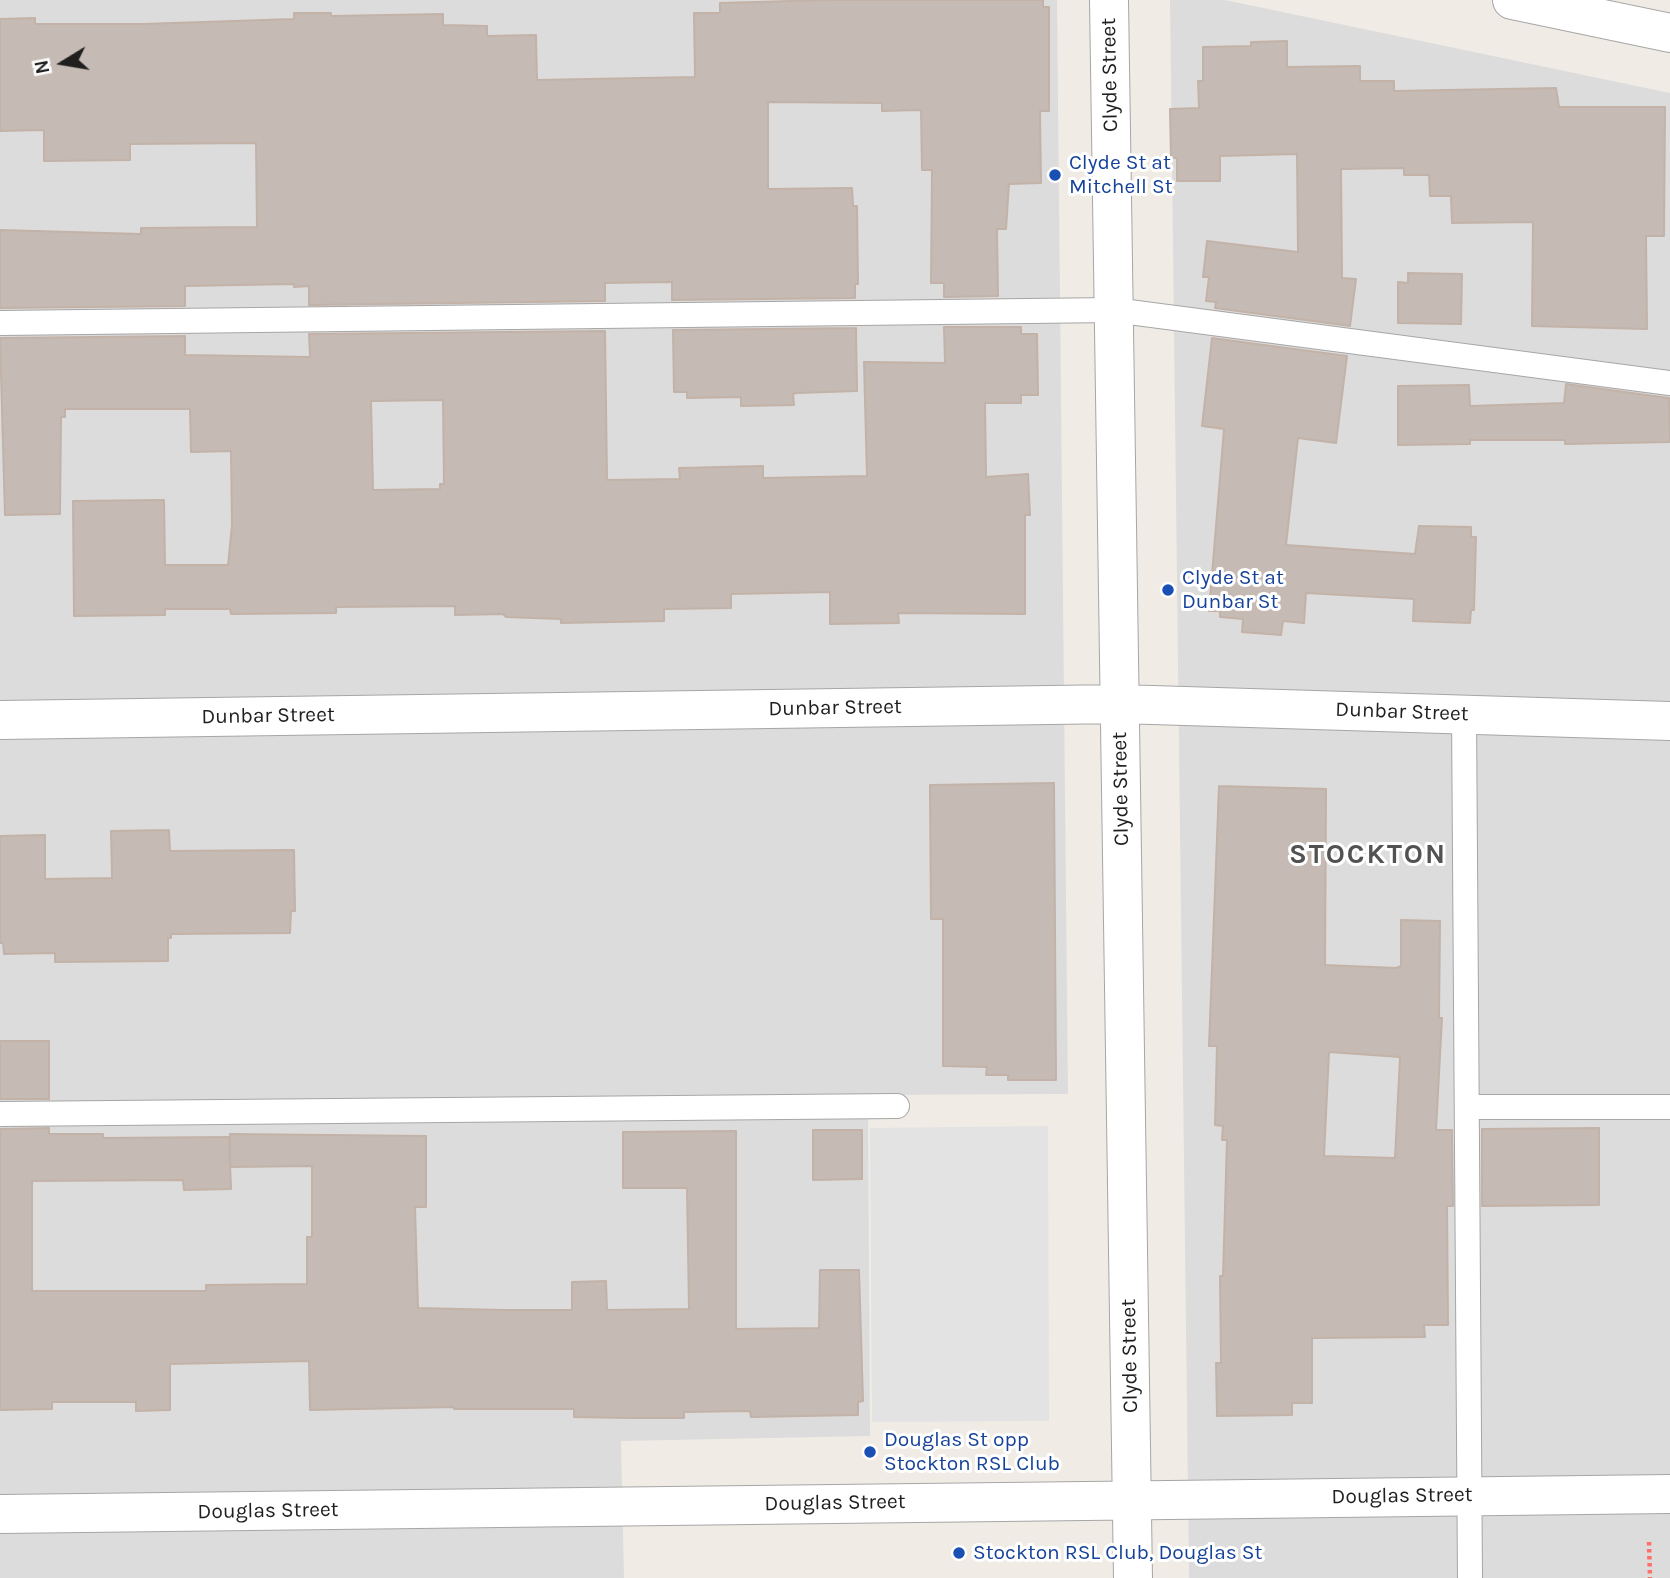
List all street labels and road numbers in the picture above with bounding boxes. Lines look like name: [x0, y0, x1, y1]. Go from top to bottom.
street label: Clyde Street: [1096, 18, 1124, 132]
street label: Dunbar Street: [768, 694, 902, 722]
street label: Dunbar Street: [1335, 697, 1469, 727]
street label: Dunbar Street: [201, 702, 335, 730]
street label: Clyde Street: [1107, 732, 1135, 846]
street label: Clyde Street: [1116, 1299, 1144, 1413]
street label: Douglas Street: [1331, 1482, 1473, 1510]
street label: Douglas Street: [764, 1489, 906, 1517]
street label: Douglas Street: [197, 1497, 339, 1525]

